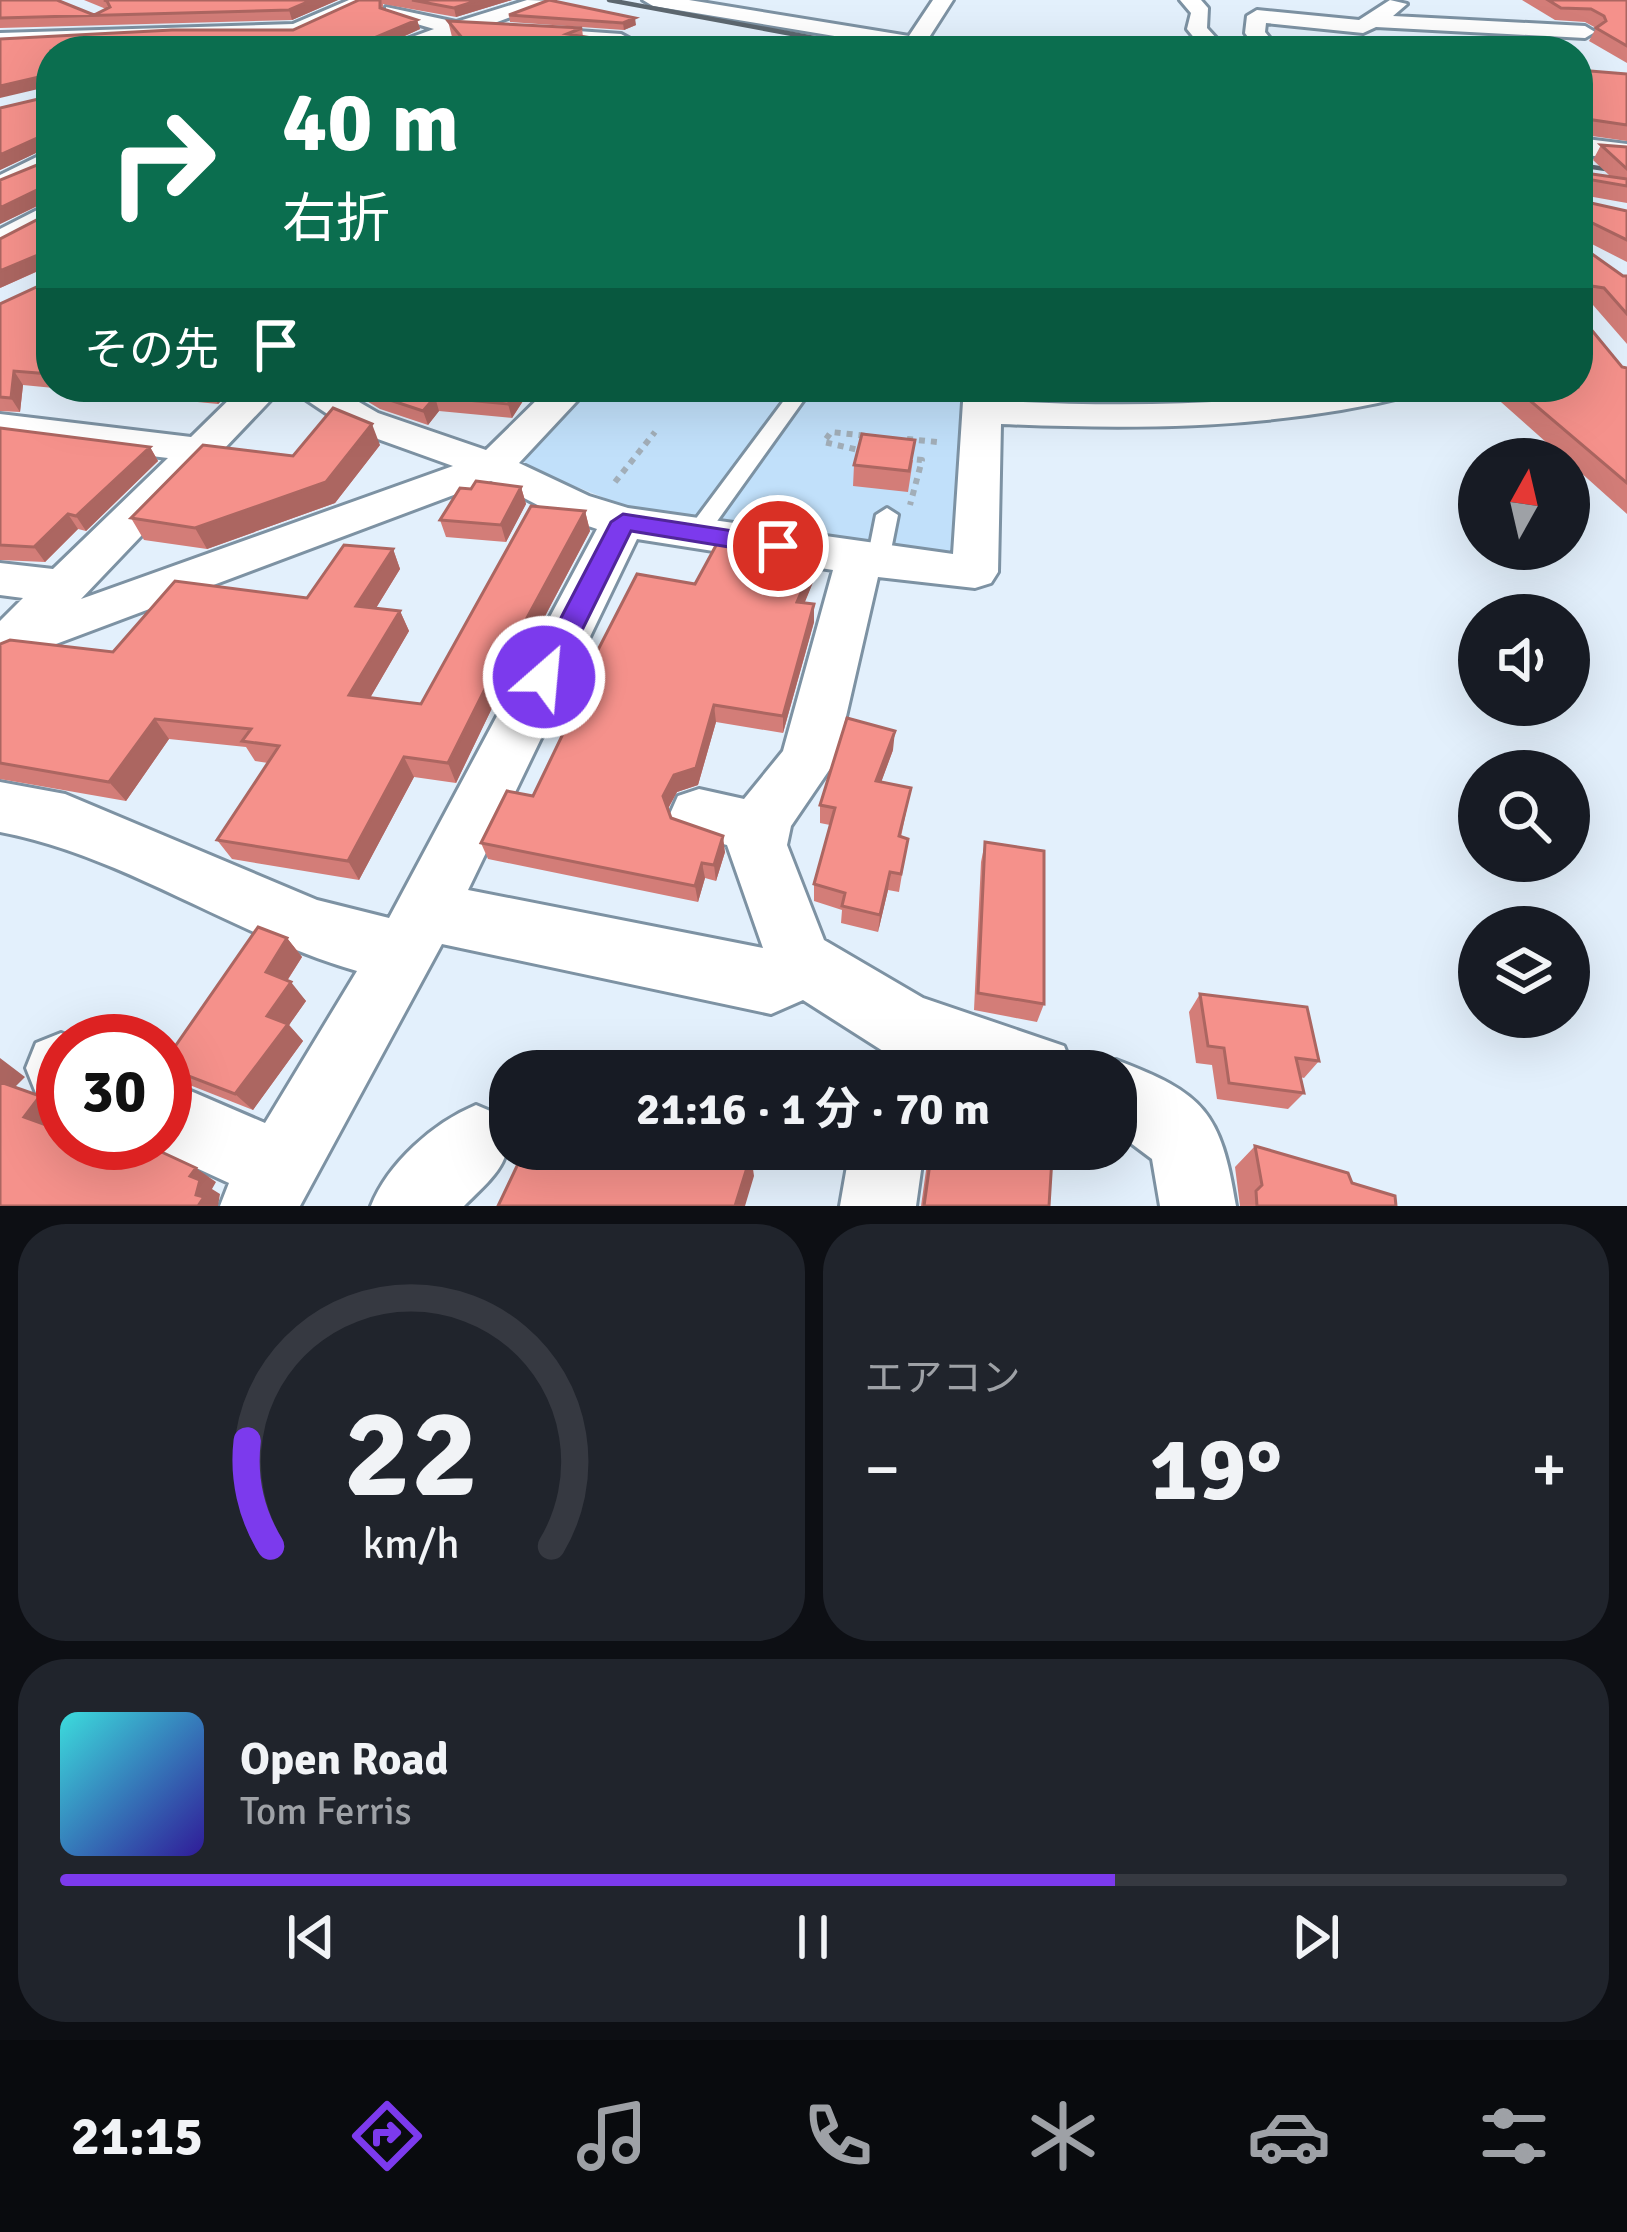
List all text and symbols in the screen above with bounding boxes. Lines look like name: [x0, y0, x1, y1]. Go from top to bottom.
text: 40 m: [282, 71, 459, 175]
icon: right: [84, 84, 240, 240]
text: 右折: [282, 186, 390, 253]
icon: arrive: [243, 312, 309, 378]
text: その先: [84, 323, 219, 378]
north arrow: [1458, 438, 1590, 570]
map controls: [1458, 438, 1590, 1038]
pin: [727, 495, 829, 597]
icon: arrive: [745, 513, 811, 579]
button: sound: [1458, 594, 1590, 726]
position arrow: [481, 614, 607, 740]
button: search: [1458, 750, 1590, 882]
button: layers: [1458, 906, 1590, 1038]
speed limit sign: 30: [36, 1014, 192, 1170]
text: 21:16 · 1 分 · 70 m: [636, 1082, 990, 1137]
text: エアコン: [865, 1354, 1021, 1402]
text: 22: [344, 1378, 479, 1531]
text: 19°: [1149, 1414, 1282, 1525]
text: −: [865, 1429, 900, 1510]
text: +: [1531, 1429, 1567, 1510]
text: km/h: [363, 1517, 460, 1570]
text: Open Road: [240, 1732, 449, 1787]
text: Tom Ferris: [240, 1787, 412, 1835]
icon: previous: [278, 1904, 344, 1970]
icon: pause: [780, 1904, 846, 1970]
icon: next: [1283, 1904, 1349, 1970]
icon: directions: [345, 2094, 429, 2178]
icon: music: [570, 2094, 654, 2178]
icon: phone: [796, 2094, 880, 2178]
icon: climate: [1021, 2094, 1105, 2178]
icon: car: [1247, 2094, 1331, 2178]
icon: filters: [1472, 2094, 1556, 2178]
text: 21:15: [71, 2103, 203, 2170]

